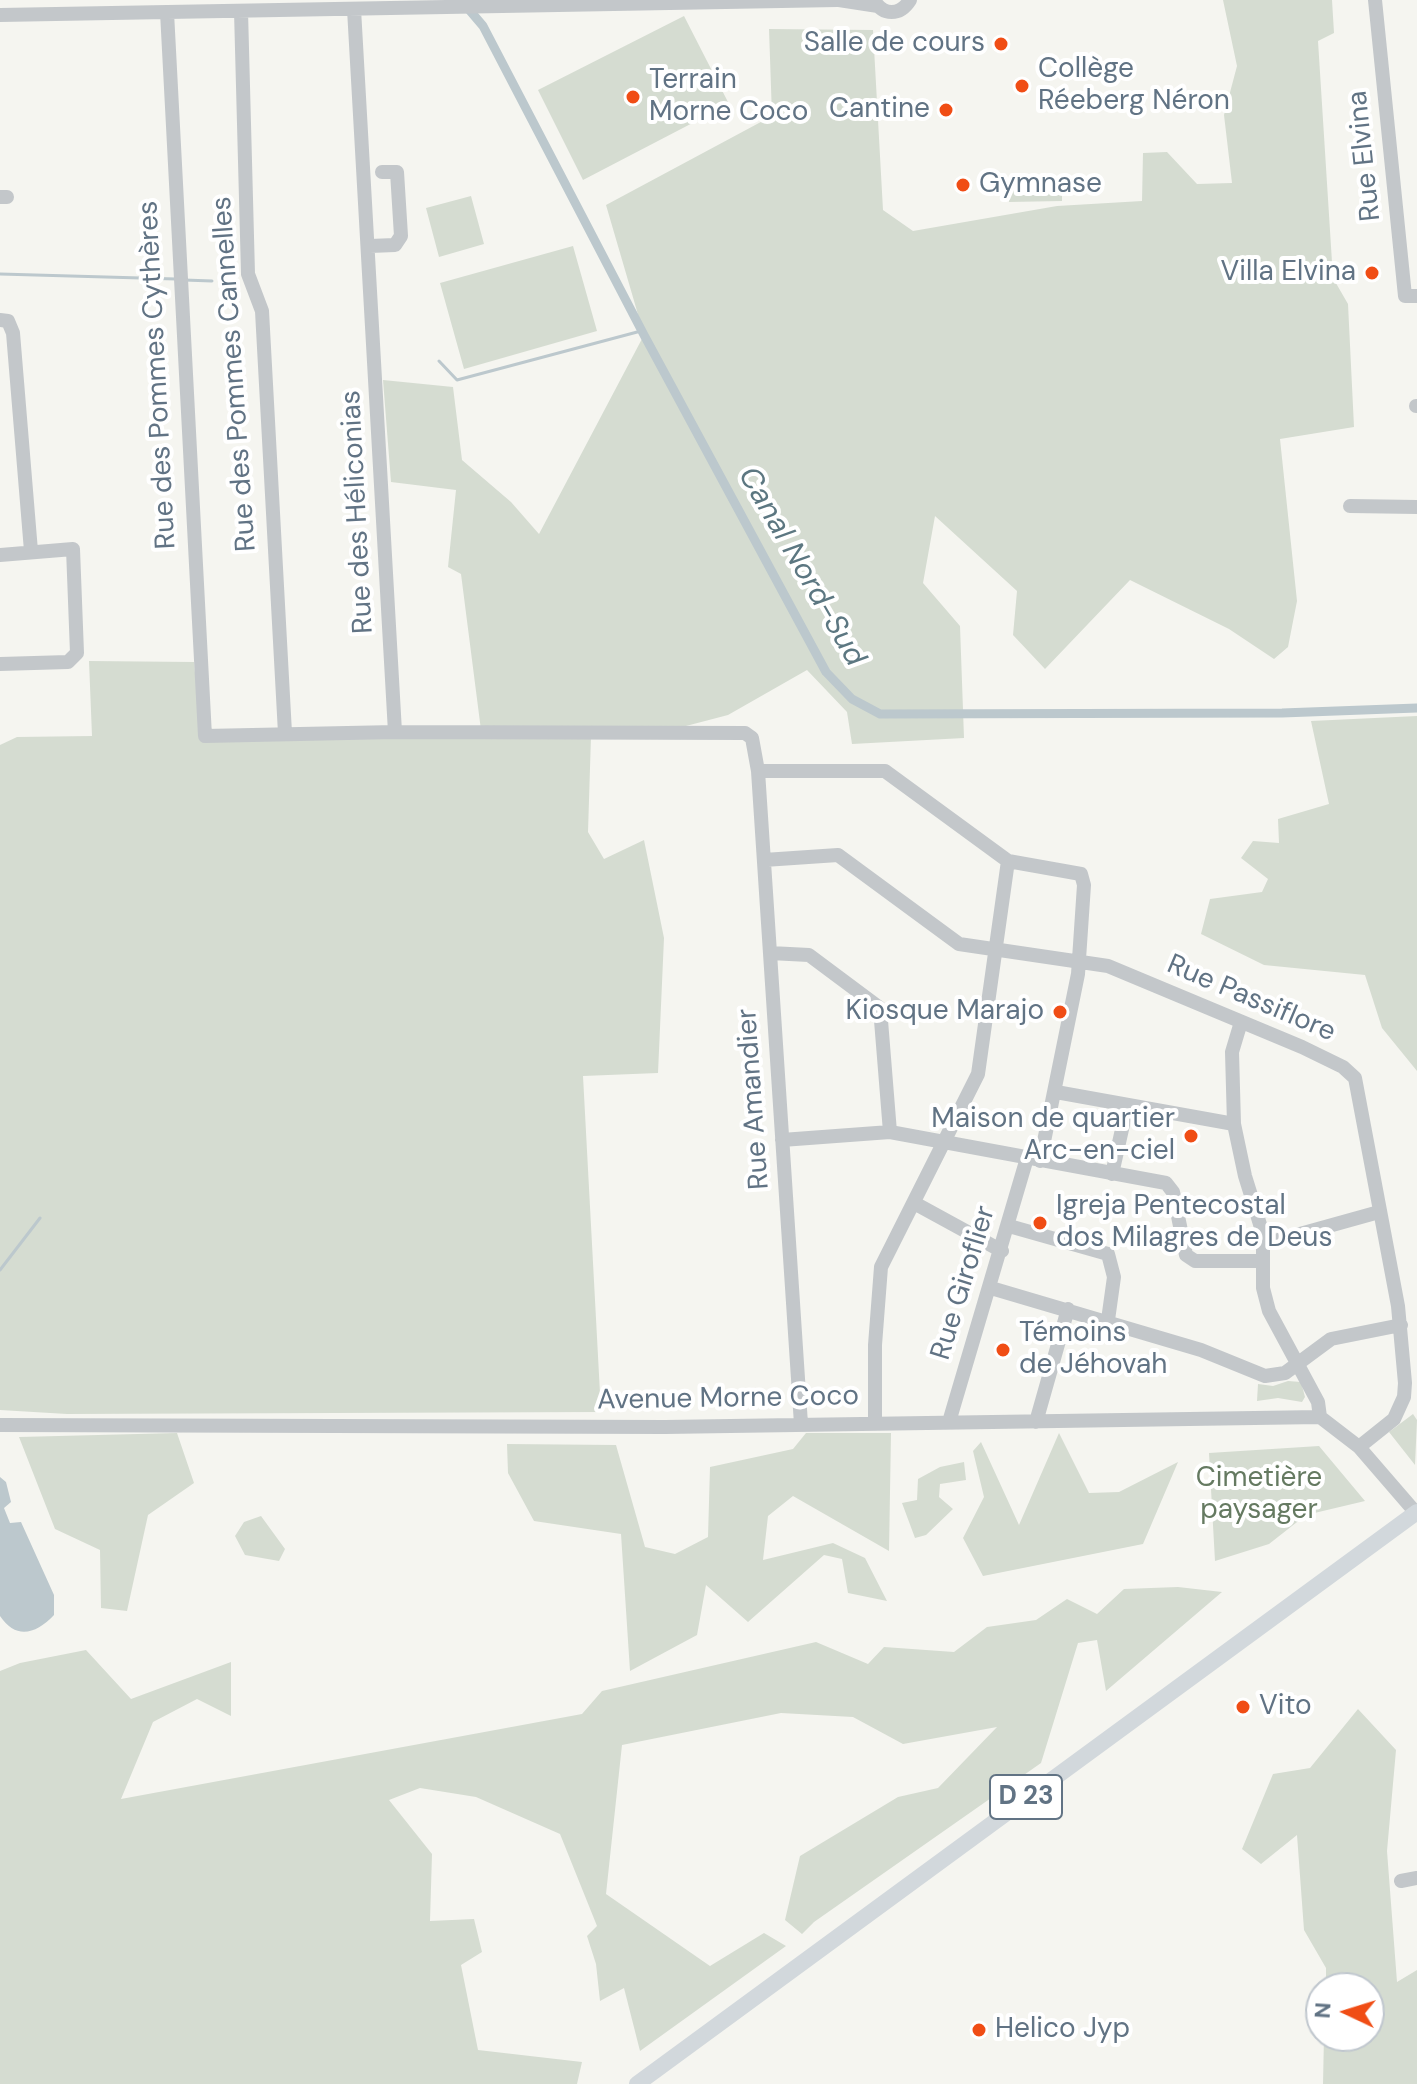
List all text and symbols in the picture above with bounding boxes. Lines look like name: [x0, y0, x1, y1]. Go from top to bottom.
place label: Salle de cours: [804, 27, 985, 61]
marker: Salle de cours: [992, 35, 1010, 53]
place label: Collège Réeberg Néron: [1038, 53, 1230, 119]
place label: Terrain Morne Coco: [649, 64, 808, 130]
marker: Collège Réeberg Néron: [1013, 77, 1031, 95]
marker: Terrain Morne Coco: [624, 88, 642, 106]
street label: Rue Elvina: [1341, 89, 1389, 223]
place label: Cantine: [829, 93, 930, 127]
marker: Cantine: [937, 101, 955, 119]
place label: Gymnase: [979, 168, 1102, 202]
marker: Gymnase: [954, 176, 972, 194]
street label: Rue des Pommes Cannelles: [206, 195, 264, 553]
street label: Rue des Pommes Cythères: [132, 200, 184, 550]
place label: Villa Elvina: [1221, 256, 1356, 290]
marker: Villa Elvina: [1363, 264, 1381, 282]
street label: Rue des Héliconias: [335, 389, 381, 635]
water label: Canal Nord-Sud: [729, 461, 873, 673]
street label: Rue Passiflore: [1162, 948, 1340, 1050]
place label: Kiosque Marajo: [846, 995, 1044, 1029]
marker: Kiosque Marajo: [1051, 1003, 1069, 1021]
street label: Rue Amandier: [731, 1007, 777, 1191]
place label: Maison de quartier Arc-en-ciel: [931, 1103, 1175, 1169]
marker: Maison de quartier Arc-en-ciel: [1182, 1127, 1200, 1145]
place label: Igreja Pentecostal dos Milagres de Deus: [1056, 1190, 1332, 1256]
street label: Rue Giroflier: [925, 1202, 1003, 1364]
marker: Igreja Pentecostal dos Milagres de Deus: [1031, 1214, 1049, 1232]
place label: Témoins de Jéhovah: [1019, 1317, 1167, 1383]
marker: Témoins de Jéhovah: [994, 1341, 1012, 1359]
street label: Avenue Morne Coco: [597, 1380, 859, 1418]
park label: Cimetière paysager: [1196, 1462, 1322, 1528]
place label: Vito: [1259, 1690, 1312, 1724]
marker: Vito: [1234, 1698, 1252, 1716]
road number: D 23: [990, 1775, 1062, 1819]
north arrow: [1305, 1972, 1385, 2052]
text: N: [1308, 2001, 1338, 2019]
place label: Helico Jyp: [995, 2013, 1130, 2047]
marker: Helico Jyp: [970, 2021, 988, 2039]

